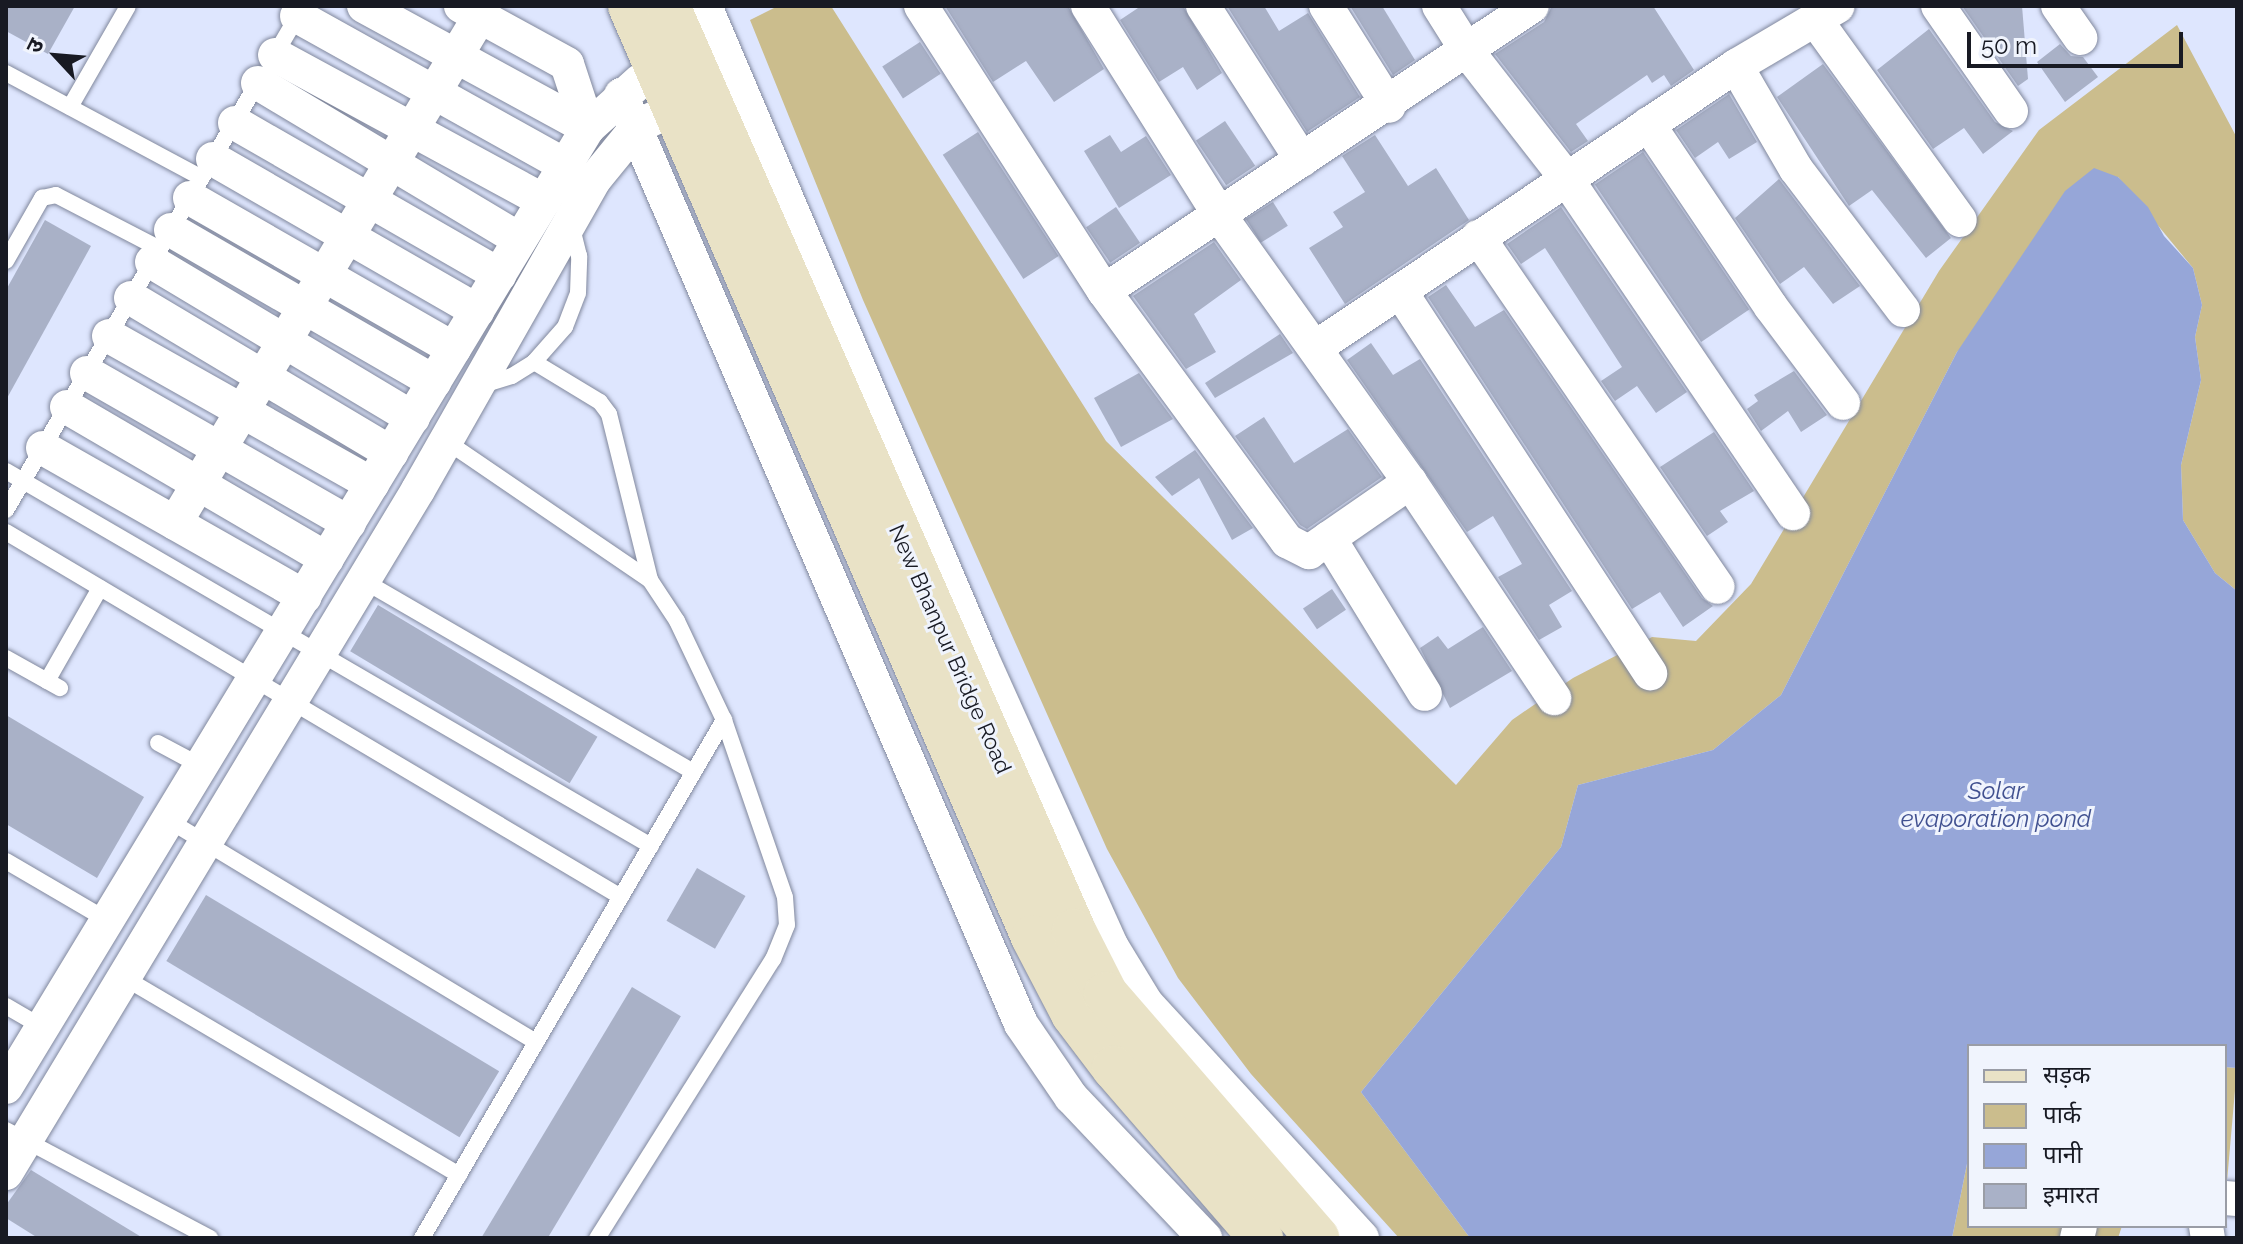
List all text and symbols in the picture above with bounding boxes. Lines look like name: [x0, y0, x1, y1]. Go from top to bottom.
north arrow: [16, 16, 96, 96]
scale bar: [1971, 16, 2187, 66]
text: 50 m: [1981, 31, 2037, 60]
text: उ: [20, 34, 49, 57]
street label: New Bhanpur Bridge Road: [883, 520, 1017, 778]
water label: Solar evaporation pond: [1901, 777, 2091, 833]
legend: [1967, 1044, 2227, 1228]
text: सड़क: [2043, 1060, 2091, 1089]
text: पार्क: [2043, 1100, 2081, 1129]
text: पानी: [2043, 1140, 2082, 1169]
text: इमारत: [2043, 1180, 2099, 1209]

